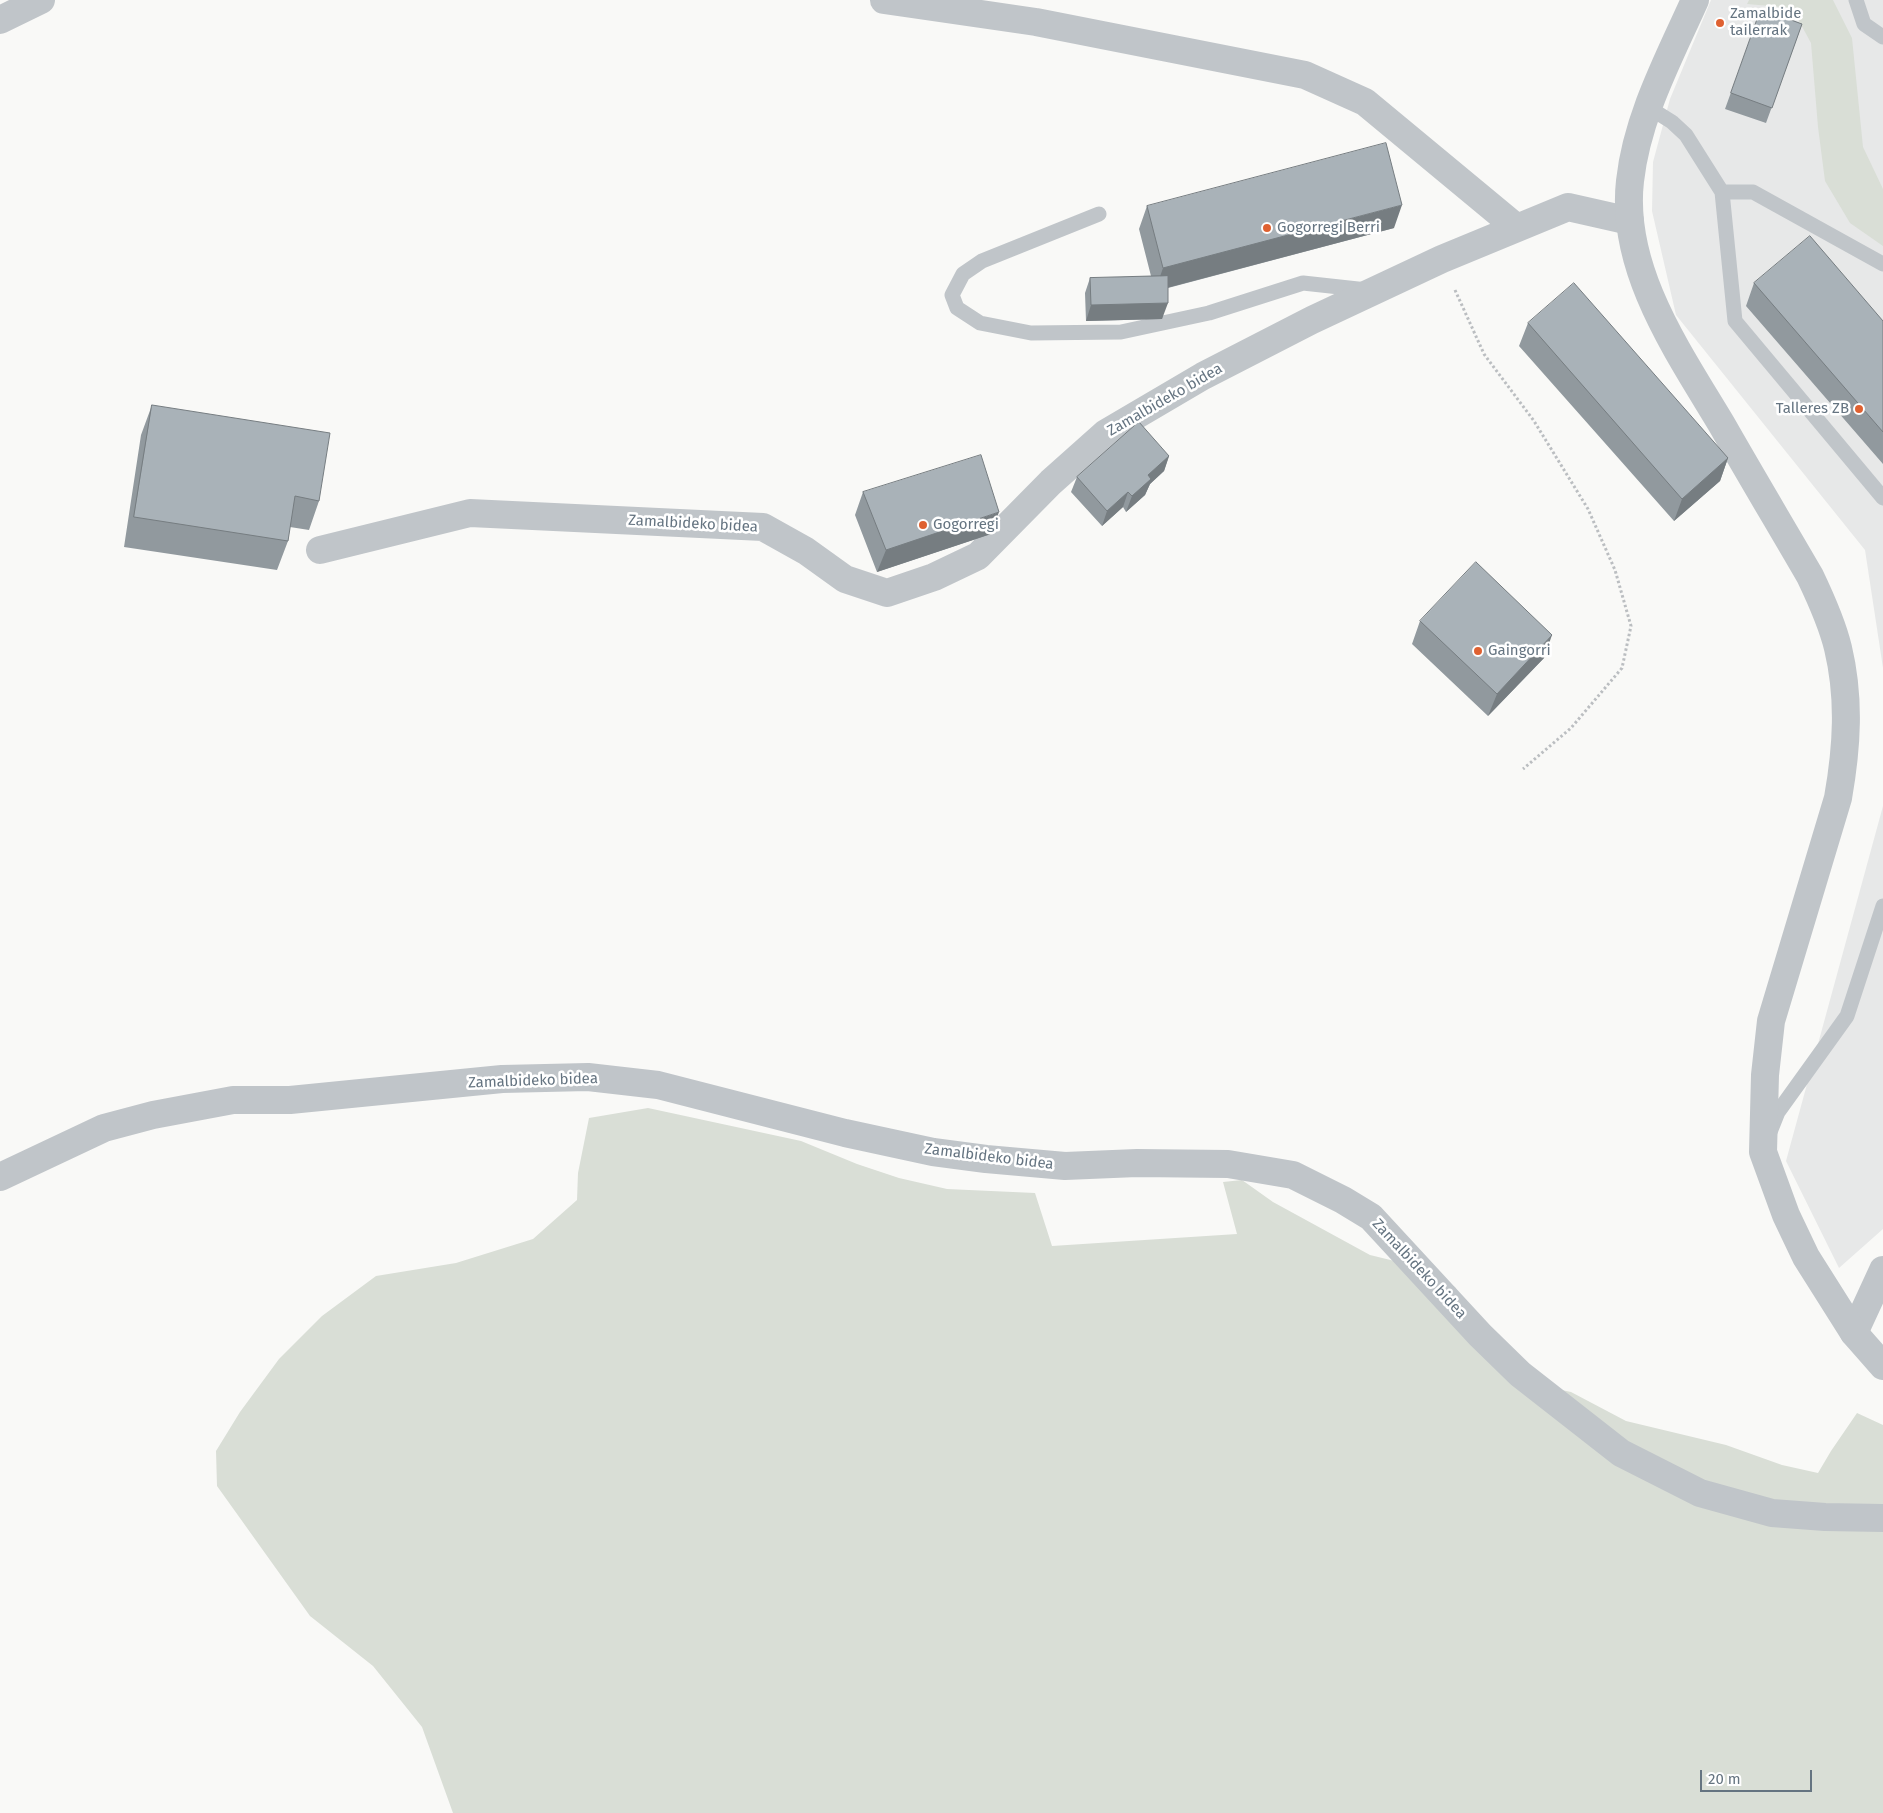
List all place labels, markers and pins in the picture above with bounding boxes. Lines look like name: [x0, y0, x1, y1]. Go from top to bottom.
place label: Zamalbide tailerrak: [1730, 5, 1801, 40]
marker: Zamalbide tailerrak: [1714, 17, 1726, 29]
place label: Gogorregi Berri: [1277, 219, 1380, 237]
marker: Gogorregi Berri: [1261, 222, 1273, 234]
place label: Talleres ZB: [1776, 400, 1849, 418]
marker: Talleres ZB: [1853, 403, 1865, 415]
place label: Gogorregi: [933, 516, 999, 534]
marker: Gogorregi: [917, 519, 929, 531]
place label: Gaingorri: [1488, 642, 1551, 660]
marker: Gaingorri: [1472, 645, 1484, 657]

